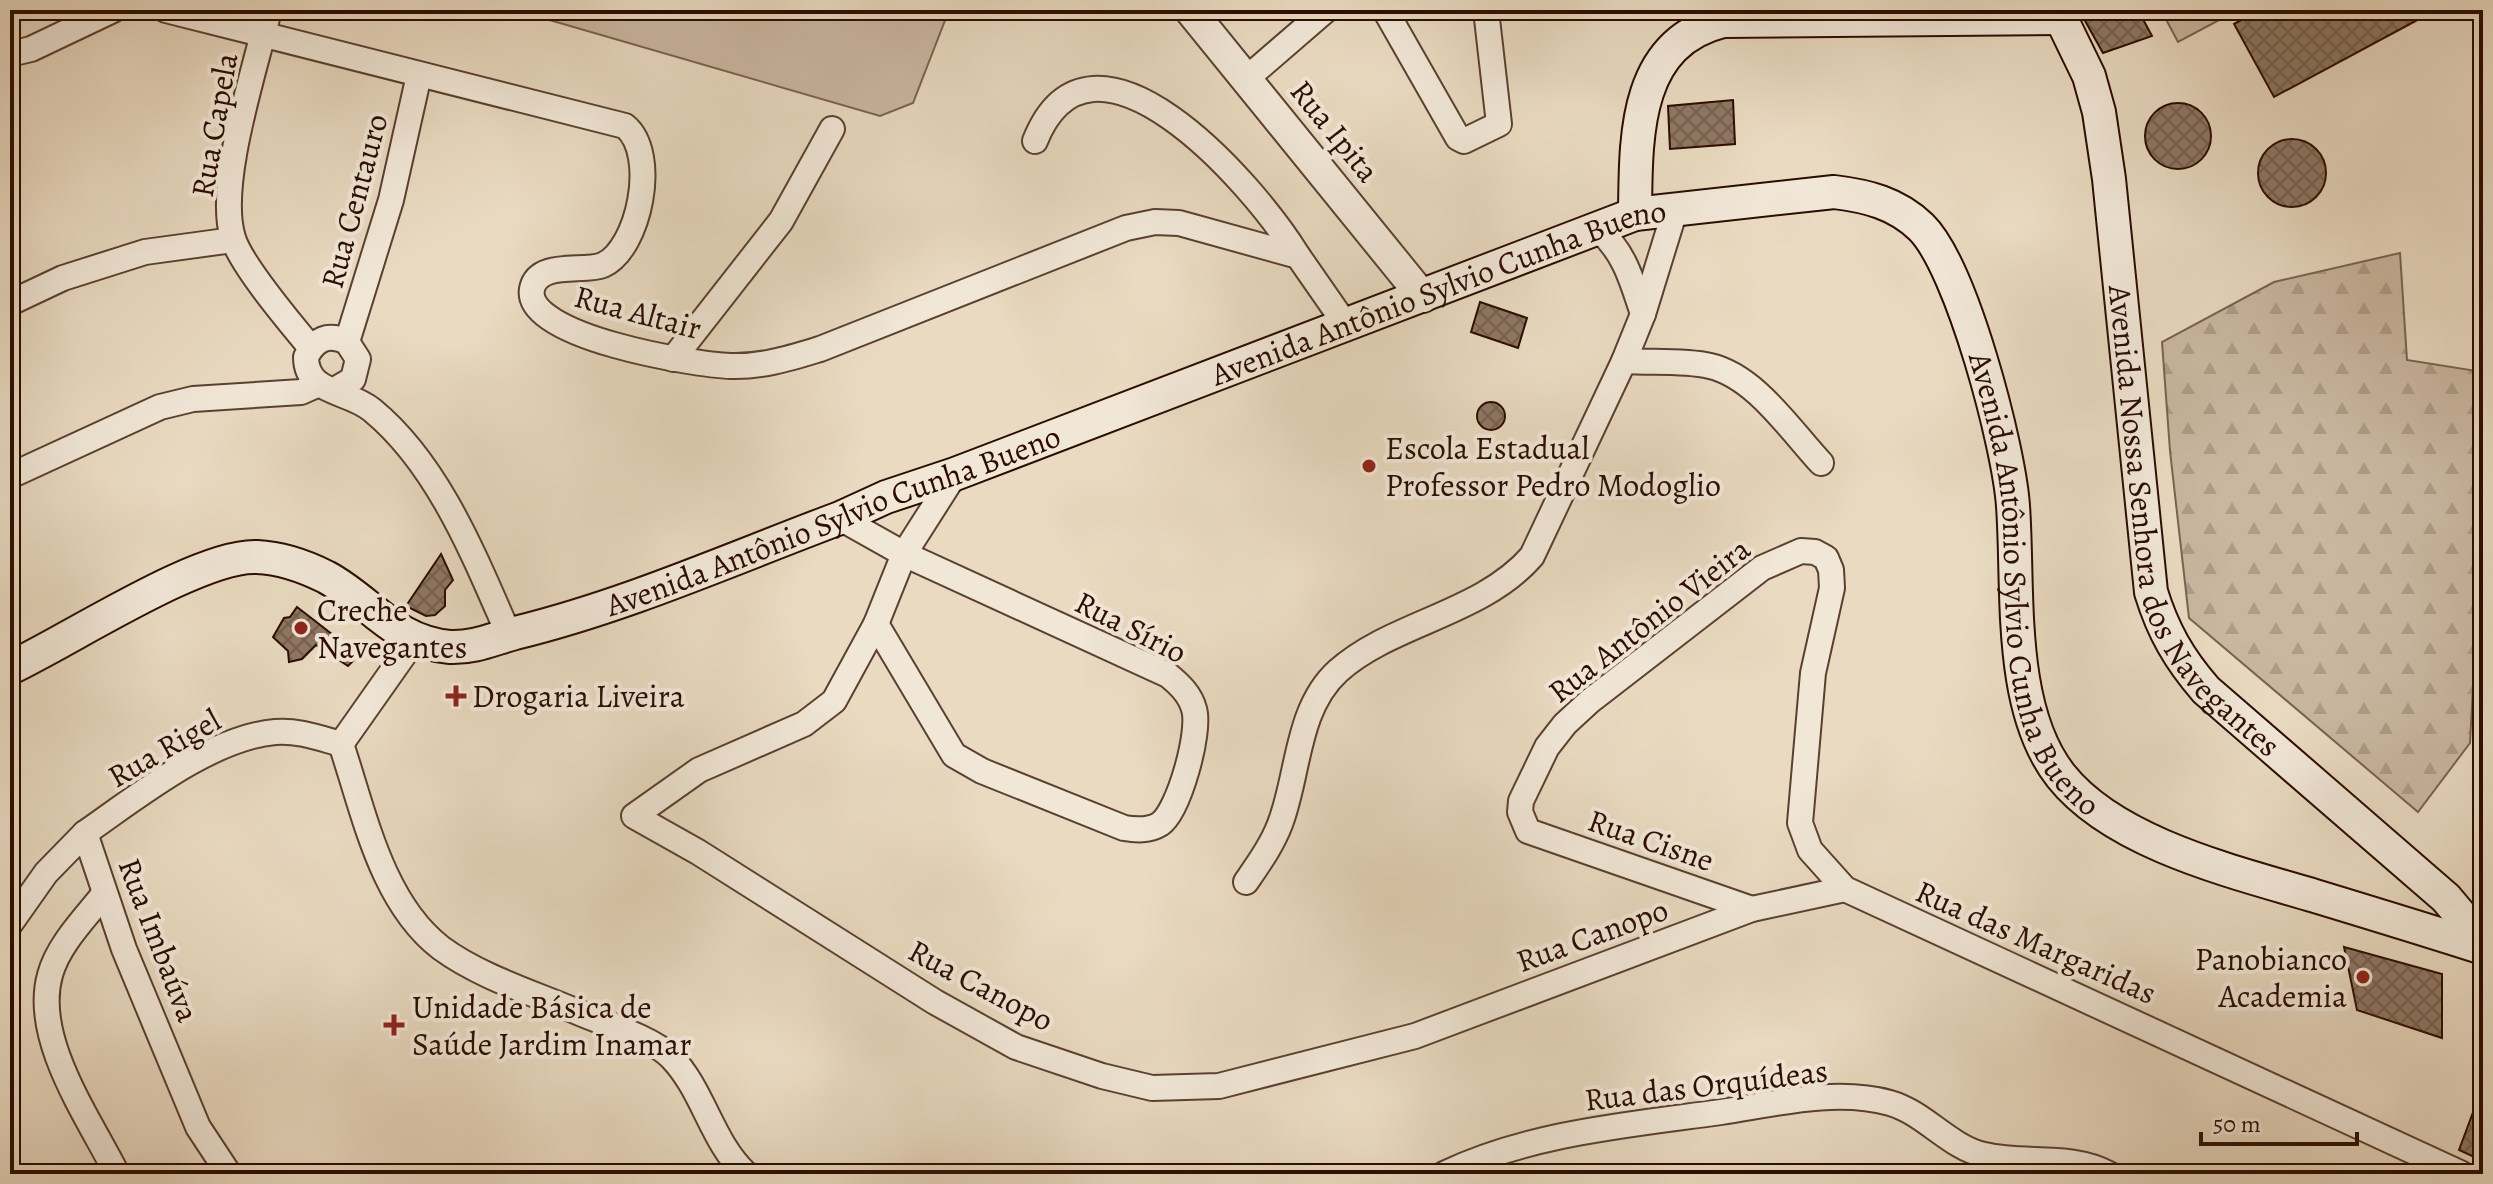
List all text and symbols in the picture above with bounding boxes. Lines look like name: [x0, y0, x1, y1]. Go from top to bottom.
street label: Rua Capela: [180, 49, 248, 201]
street label: Rua Ipita: [1280, 70, 1390, 192]
street label: Rua Centauro: [310, 109, 398, 293]
street label: Avenida Antônio Sylvio Cunha Bueno: [1204, 189, 1668, 397]
street label: Rua Altair: [570, 274, 706, 350]
street label: Avenida Nossa Senhora dos Navegantes: [2098, 282, 2290, 767]
street label: Avenida Antônio Sylvio Cunha Bueno: [1958, 346, 2109, 826]
street label: Avenida Antônio Sylvio Cunha Bueno: [599, 414, 1067, 627]
place label: Escola Estadual Professor Pedro Modoglio: [1385, 426, 1721, 507]
marker: Escola Estadual Professor Pedro Modoglio: [1360, 457, 1378, 475]
street label: Rua Antônio Vieira: [1539, 527, 1759, 713]
street label: Rua Sírio: [1068, 580, 1194, 674]
place label: Creche Navegantes: [317, 588, 467, 669]
marker: Creche Navegantes: [292, 619, 310, 637]
place label: Drogaria Liveira: [472, 674, 685, 718]
marker: Drogaria Liveira: [447, 687, 465, 705]
street label: Rua Rigel: [99, 698, 229, 798]
street label: Rua Cisne: [1582, 798, 1720, 882]
street label: Rua Imbaúva: [108, 852, 210, 1028]
street label: Rua das Margaridas: [1909, 869, 2163, 1015]
street label: Rua Canopo: [1510, 887, 1674, 983]
street label: Rua Canopo: [901, 928, 1061, 1042]
place label: Panobianco Academia: [2195, 937, 2347, 1018]
marker: Panobianco Academia: [2354, 968, 2372, 986]
place label: Unidade Básica de Saúde Jardim Inamar: [412, 985, 691, 1066]
marker: Unidade Básica de Saúde Jardim Inamar: [383, 1014, 405, 1036]
street label: Rua das Orquídeas: [1582, 1048, 1830, 1122]
scale bar: [2201, 1096, 2357, 1146]
text: 50 m: [2213, 1108, 2261, 1140]

